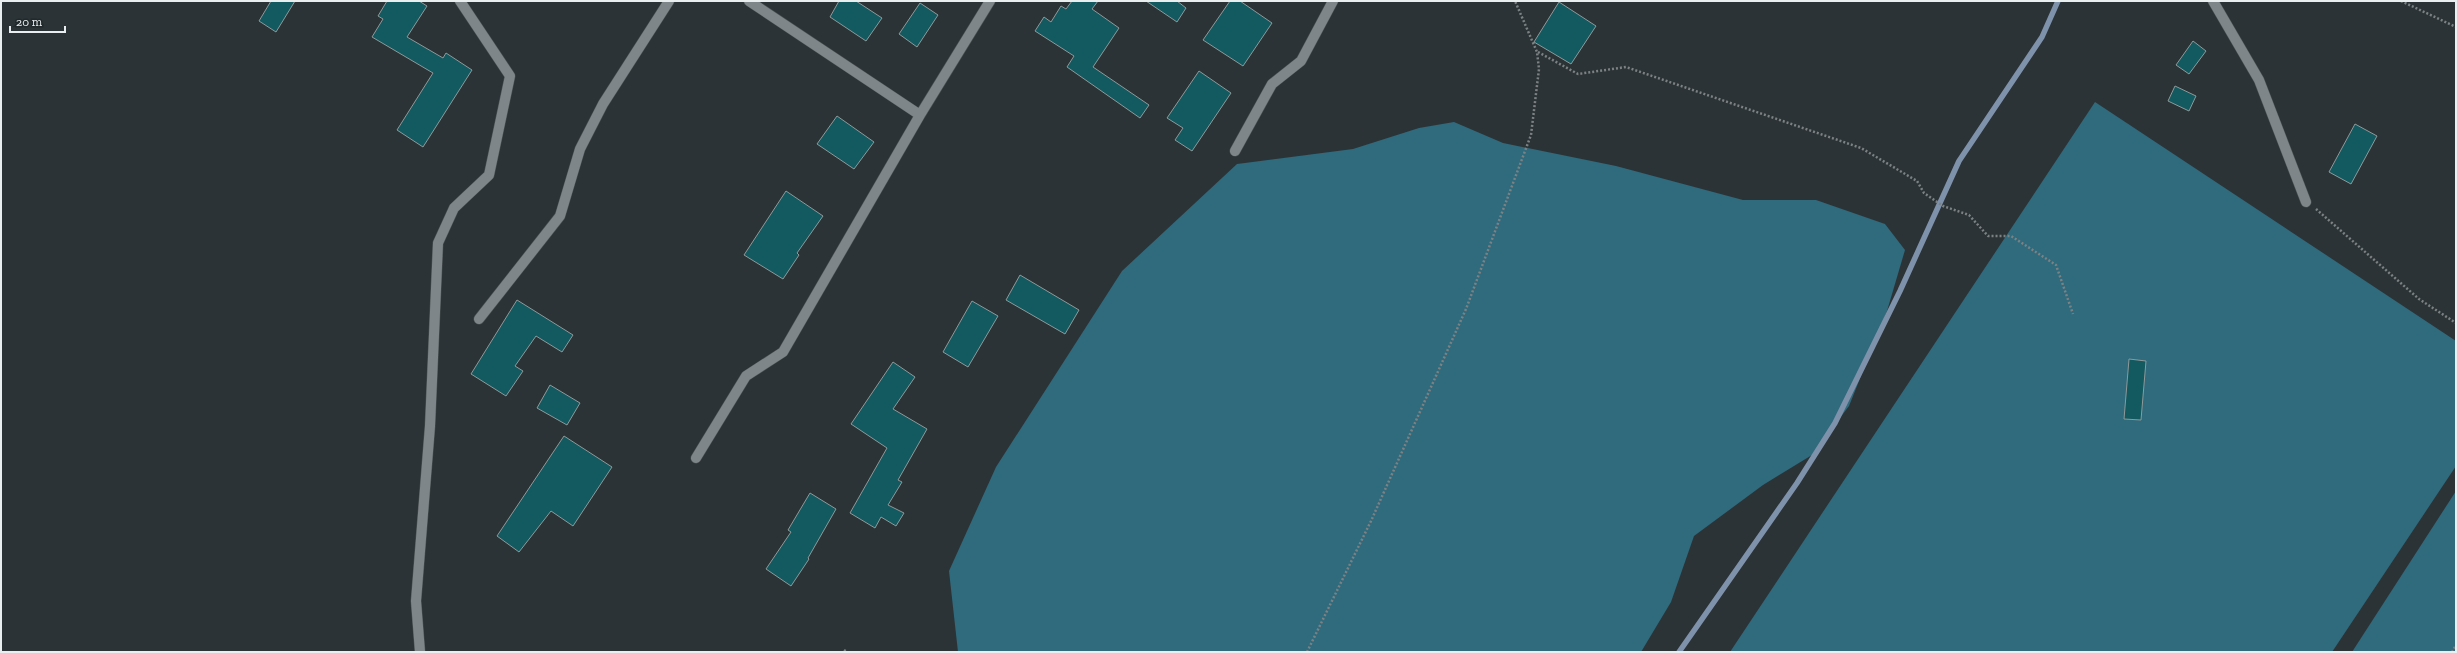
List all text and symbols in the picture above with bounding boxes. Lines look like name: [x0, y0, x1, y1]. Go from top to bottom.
scale bar: [10, 8, 65, 34]
text: 20 m: [16, 15, 43, 29]

